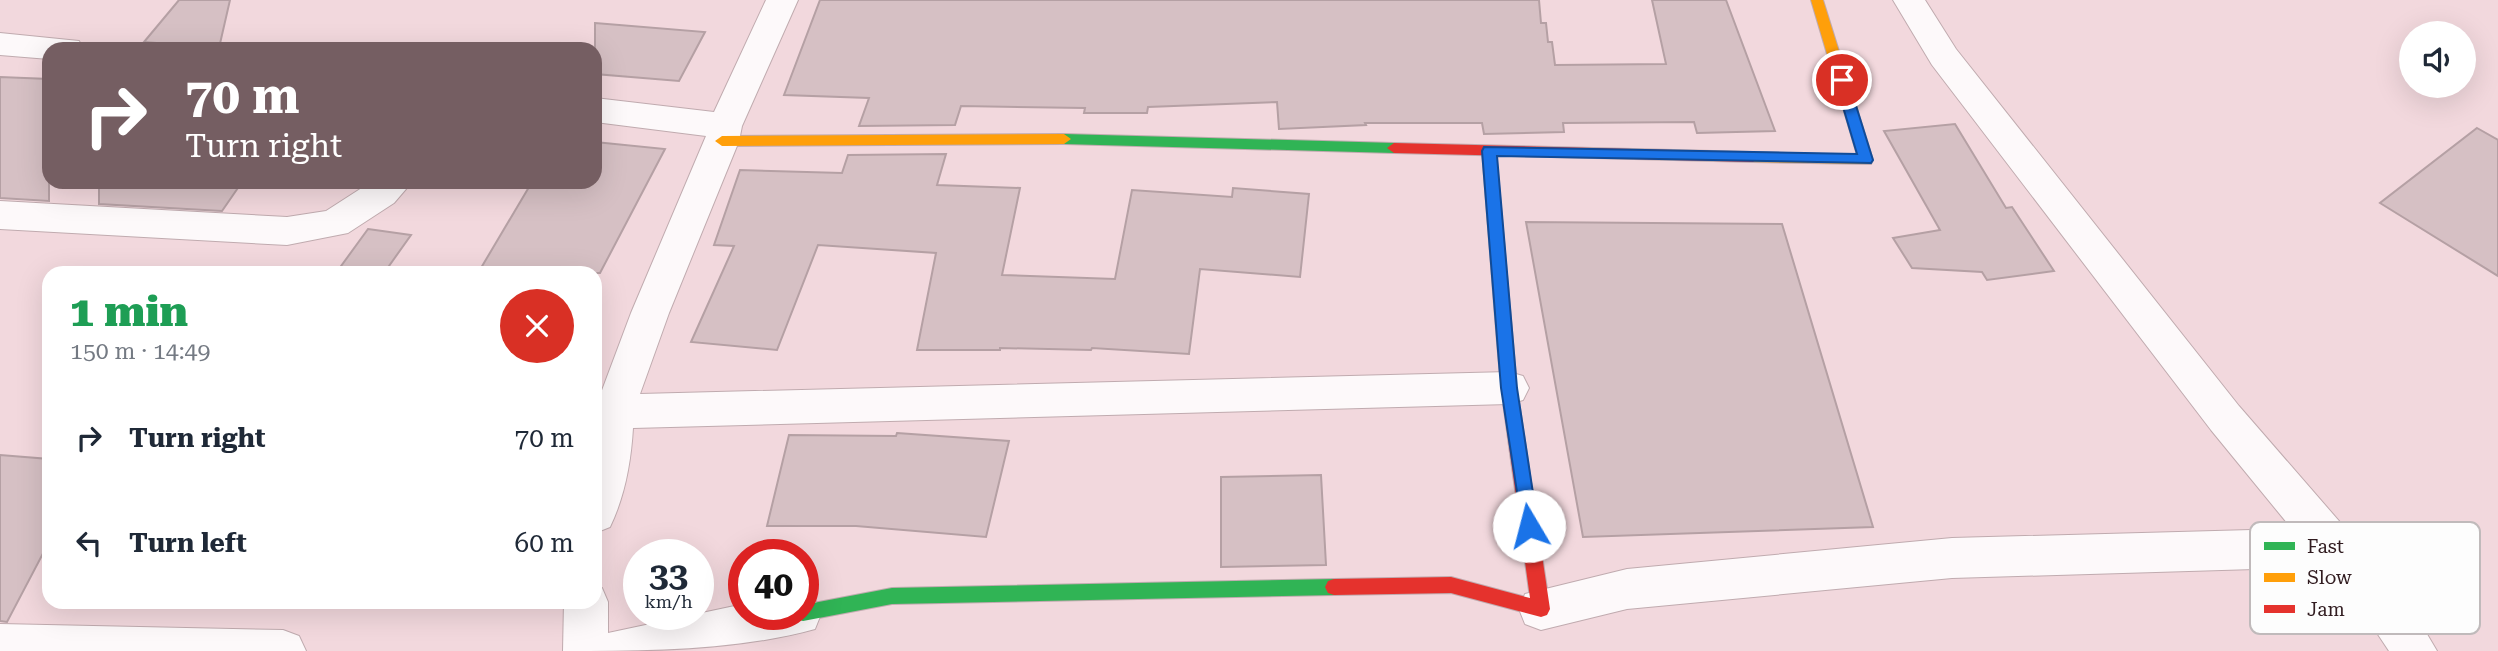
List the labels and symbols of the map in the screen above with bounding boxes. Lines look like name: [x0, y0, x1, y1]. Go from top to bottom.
pin: [1812, 50, 1872, 110]
position arrow: [1492, 489, 1566, 563]
legend: [2250, 522, 2480, 634]
text: Fast: [2307, 535, 2344, 558]
speed limit sign: 40: [728, 539, 819, 630]
text: Slow: [2307, 566, 2352, 589]
text: Jam: [2307, 598, 2345, 621]

